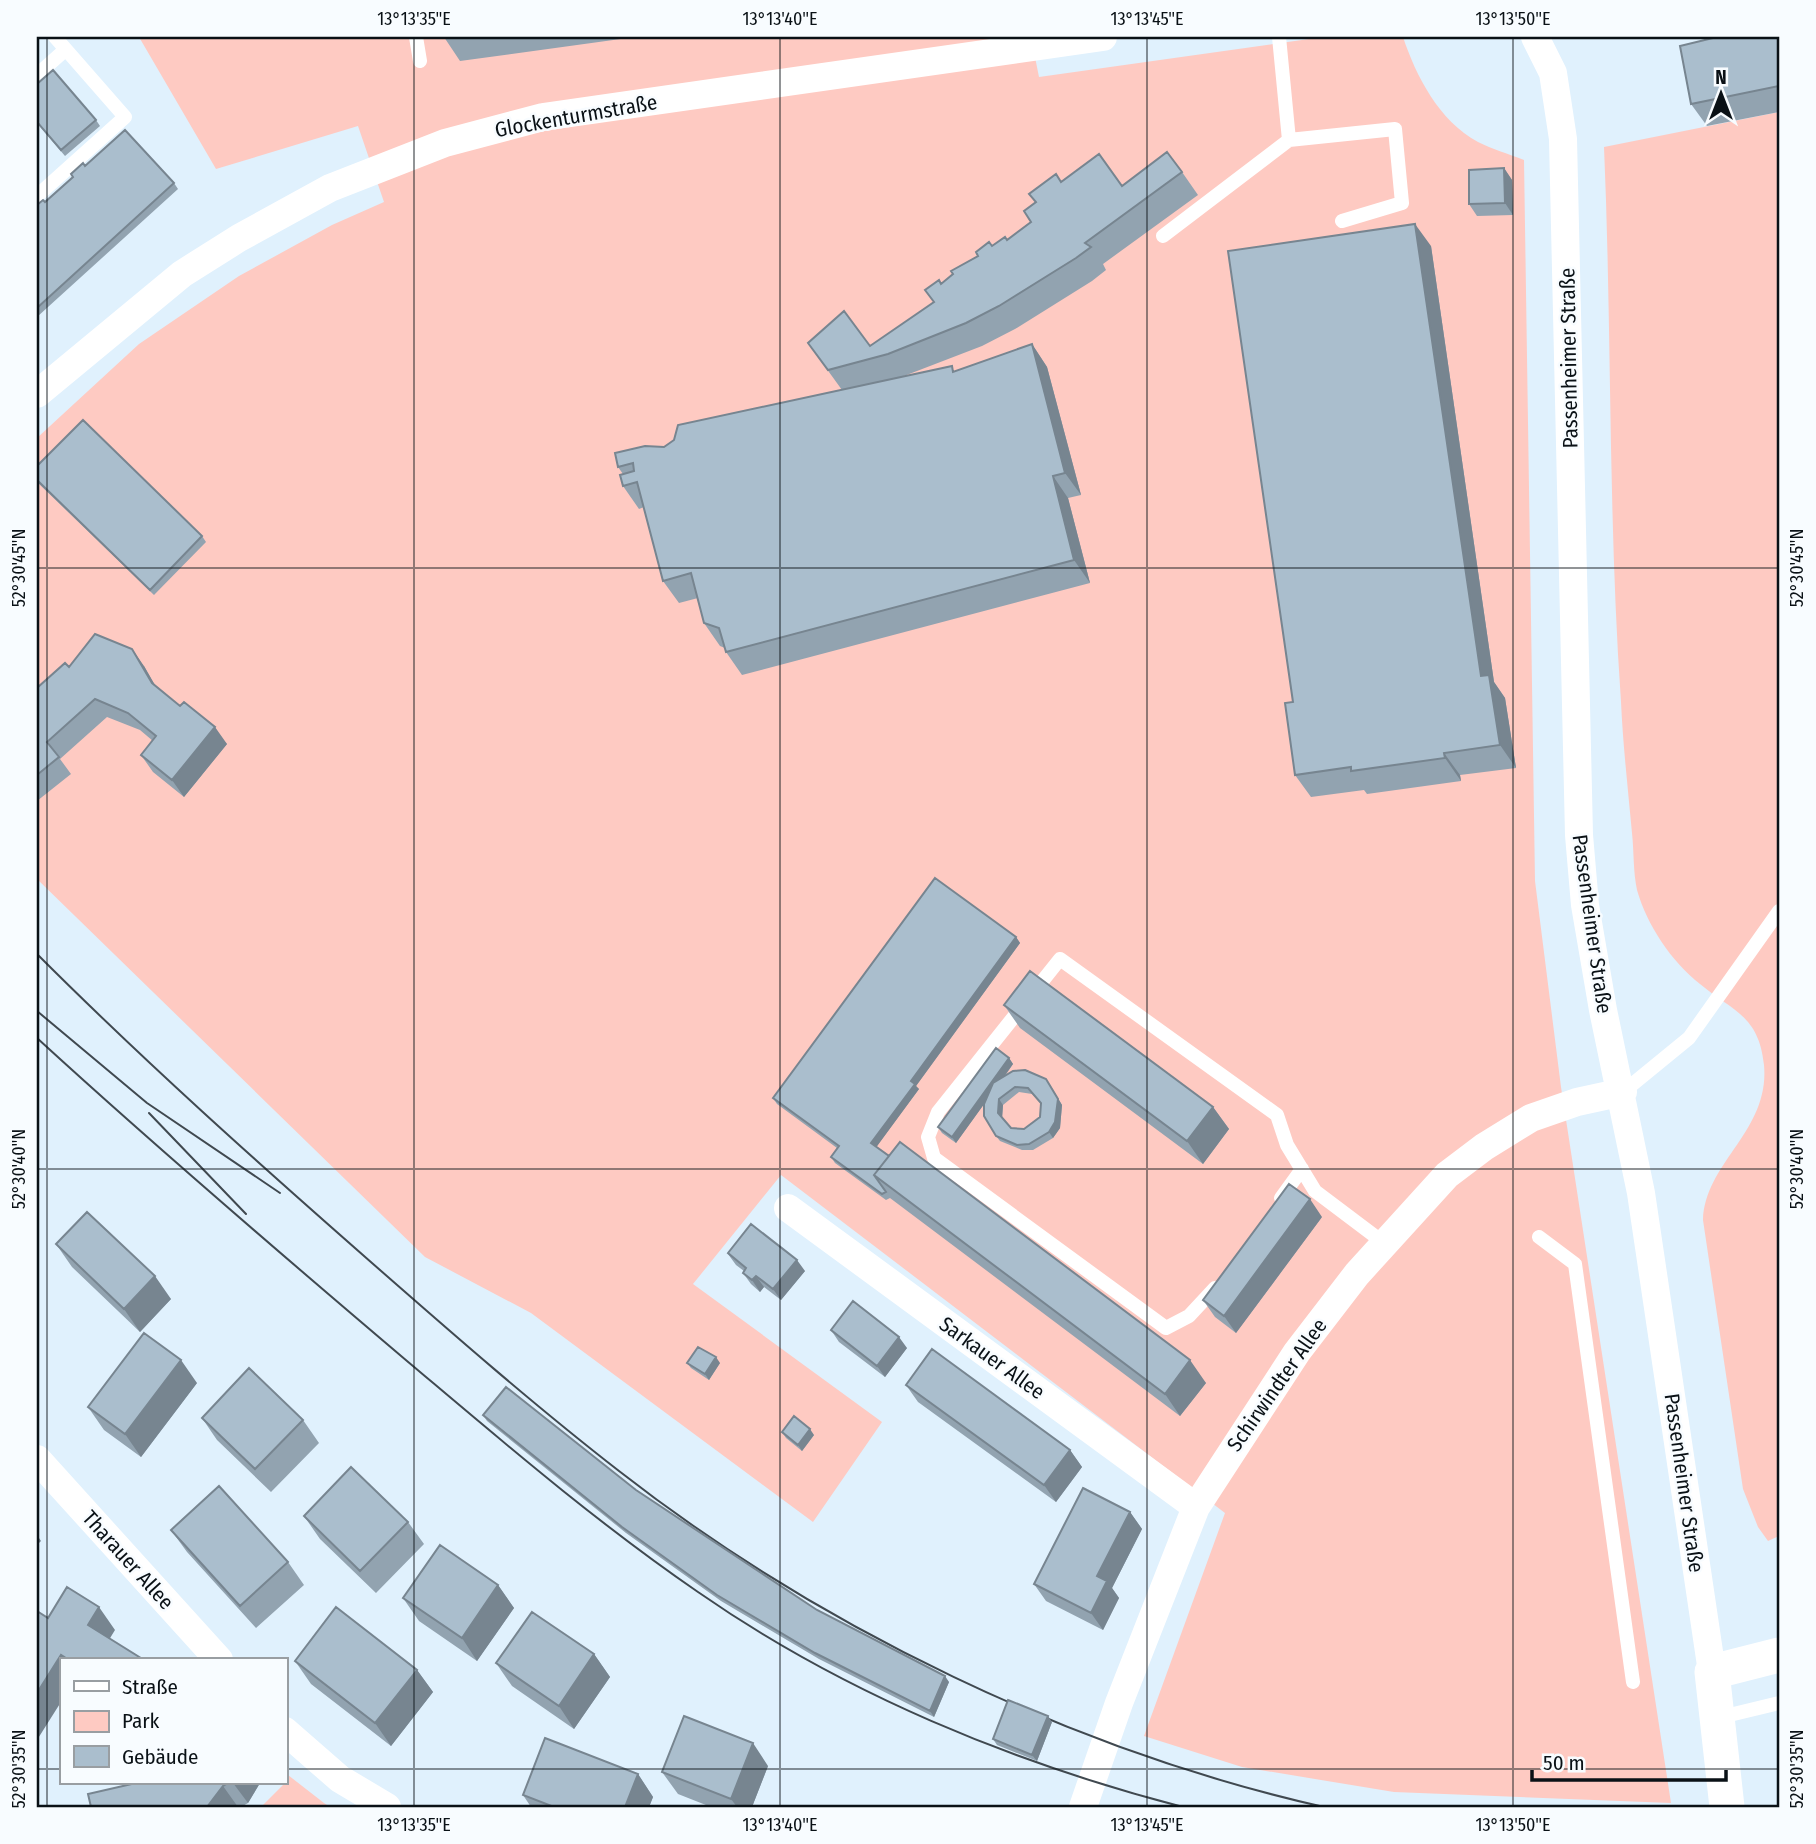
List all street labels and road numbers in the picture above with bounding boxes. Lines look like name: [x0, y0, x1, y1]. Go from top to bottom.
street label: Glockenturmstraße: [493, 89, 659, 143]
street label: Passenheimer Straße: [1554, 267, 1584, 449]
street label: Passenheimer Straße: [1567, 833, 1617, 1015]
street label: Sarkauer Allee: [934, 1311, 1050, 1405]
street label: Schirwindter Allee: [1221, 1313, 1333, 1457]
street label: Passenheimer Straße: [1659, 1392, 1709, 1574]
street label: Tharauer Allee: [77, 1505, 179, 1615]

